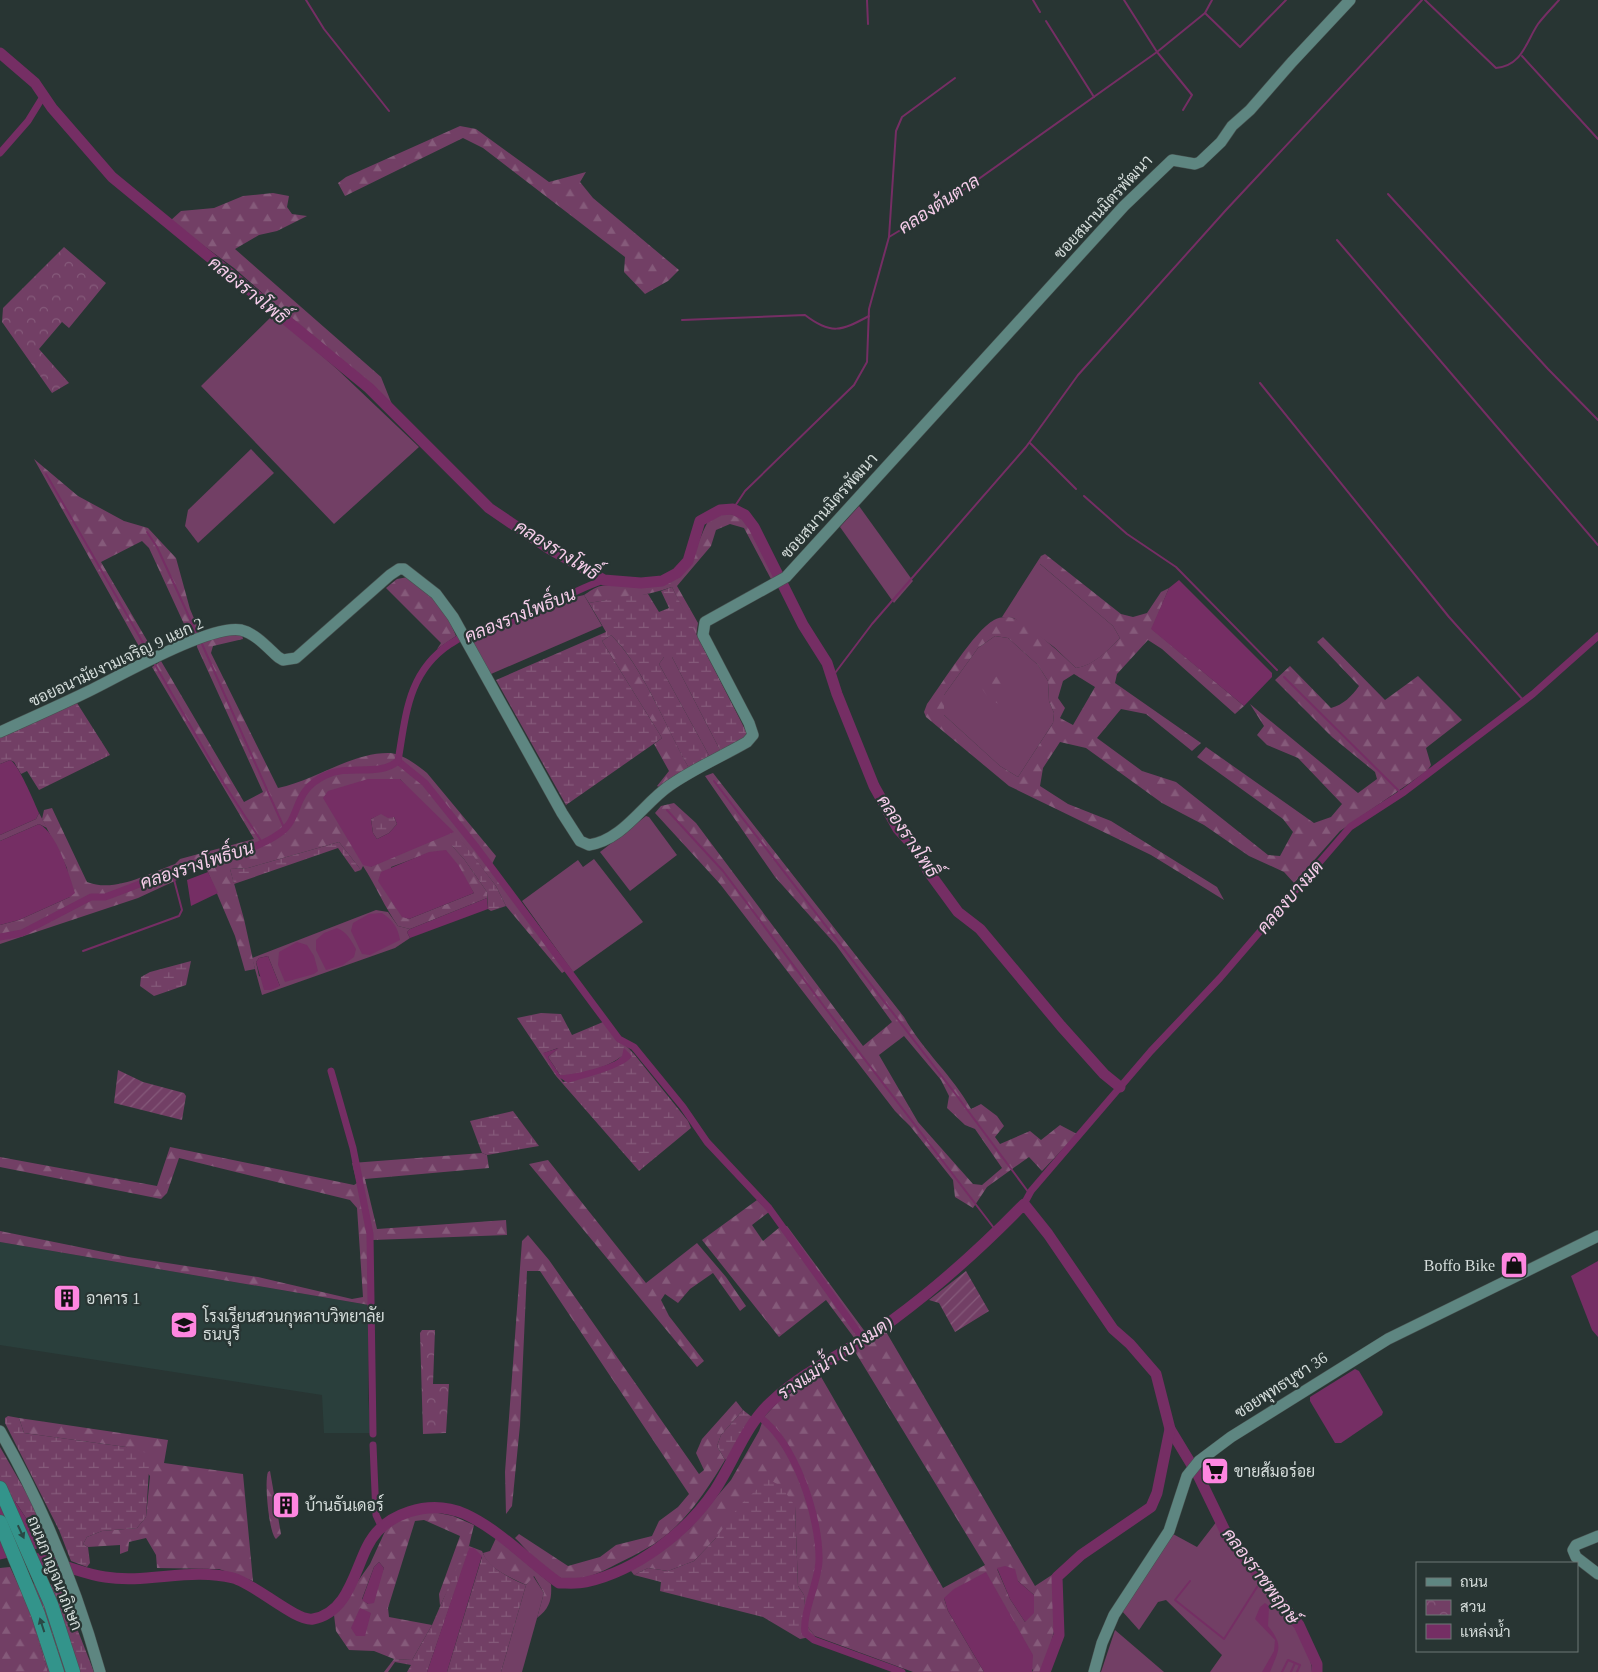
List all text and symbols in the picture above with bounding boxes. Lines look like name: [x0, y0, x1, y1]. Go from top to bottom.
street label: ซอยสมานมิตรพัฒนา: [1049, 150, 1155, 262]
water label: คลองต้นตาล: [894, 169, 983, 238]
water label: คลองรางโพธิ์: [205, 247, 298, 330]
street label: ซอยสมานมิตรพัฒนา: [776, 449, 881, 562]
water label: คลองรางโพธิ์: [511, 511, 609, 586]
water label: คลองรางโพธิ์บน: [459, 578, 579, 646]
street label: ซอยอนามัยงามเจริญ 9 แยก 2: [25, 612, 206, 711]
water label: คลองรางโพธิ์: [873, 787, 950, 884]
water label: คลองรางโพธิ์บน: [136, 831, 257, 893]
water label: คลองบางมด: [1253, 856, 1327, 938]
shop icon: Boffo Bike: [1499, 1250, 1529, 1280]
place label: Boffo Bike: [1424, 1257, 1495, 1274]
building icon: อาคาร 1: [52, 1283, 82, 1313]
place label: อาคาร 1: [86, 1290, 140, 1307]
place label: โรงเรียนสวนกุหลาบวิทยาลัย ธนบุรี: [202, 1305, 385, 1346]
water label: รางแม่น้ำ (บางมด): [771, 1307, 897, 1405]
school or university icon: โรงเรียนสวนกุหลาบวิทยาลัย ธนบุรี: [169, 1310, 199, 1340]
street label: ซอยพุทธบูชา 36: [1232, 1349, 1332, 1424]
supermarket icon: ขายส้มอร่อย: [1200, 1456, 1230, 1486]
place label: ขายส้มอร่อย: [1234, 1461, 1315, 1480]
building icon: บ้านธันเดอร์: [271, 1490, 301, 1520]
place label: บ้านธันเดอร์: [305, 1493, 384, 1514]
street label: ถนนกาญจนาภิเษก: [23, 1513, 87, 1633]
water label: คลองราชพฤกษ์: [1218, 1523, 1307, 1630]
one-way arrow: [17, 1525, 25, 1539]
legend: [1416, 1562, 1578, 1652]
text: ถนน: [1460, 1574, 1488, 1590]
text: สวน: [1460, 1599, 1486, 1615]
one-way arrow: [38, 1618, 45, 1633]
text: แหล่งน้ำ: [1460, 1619, 1511, 1640]

